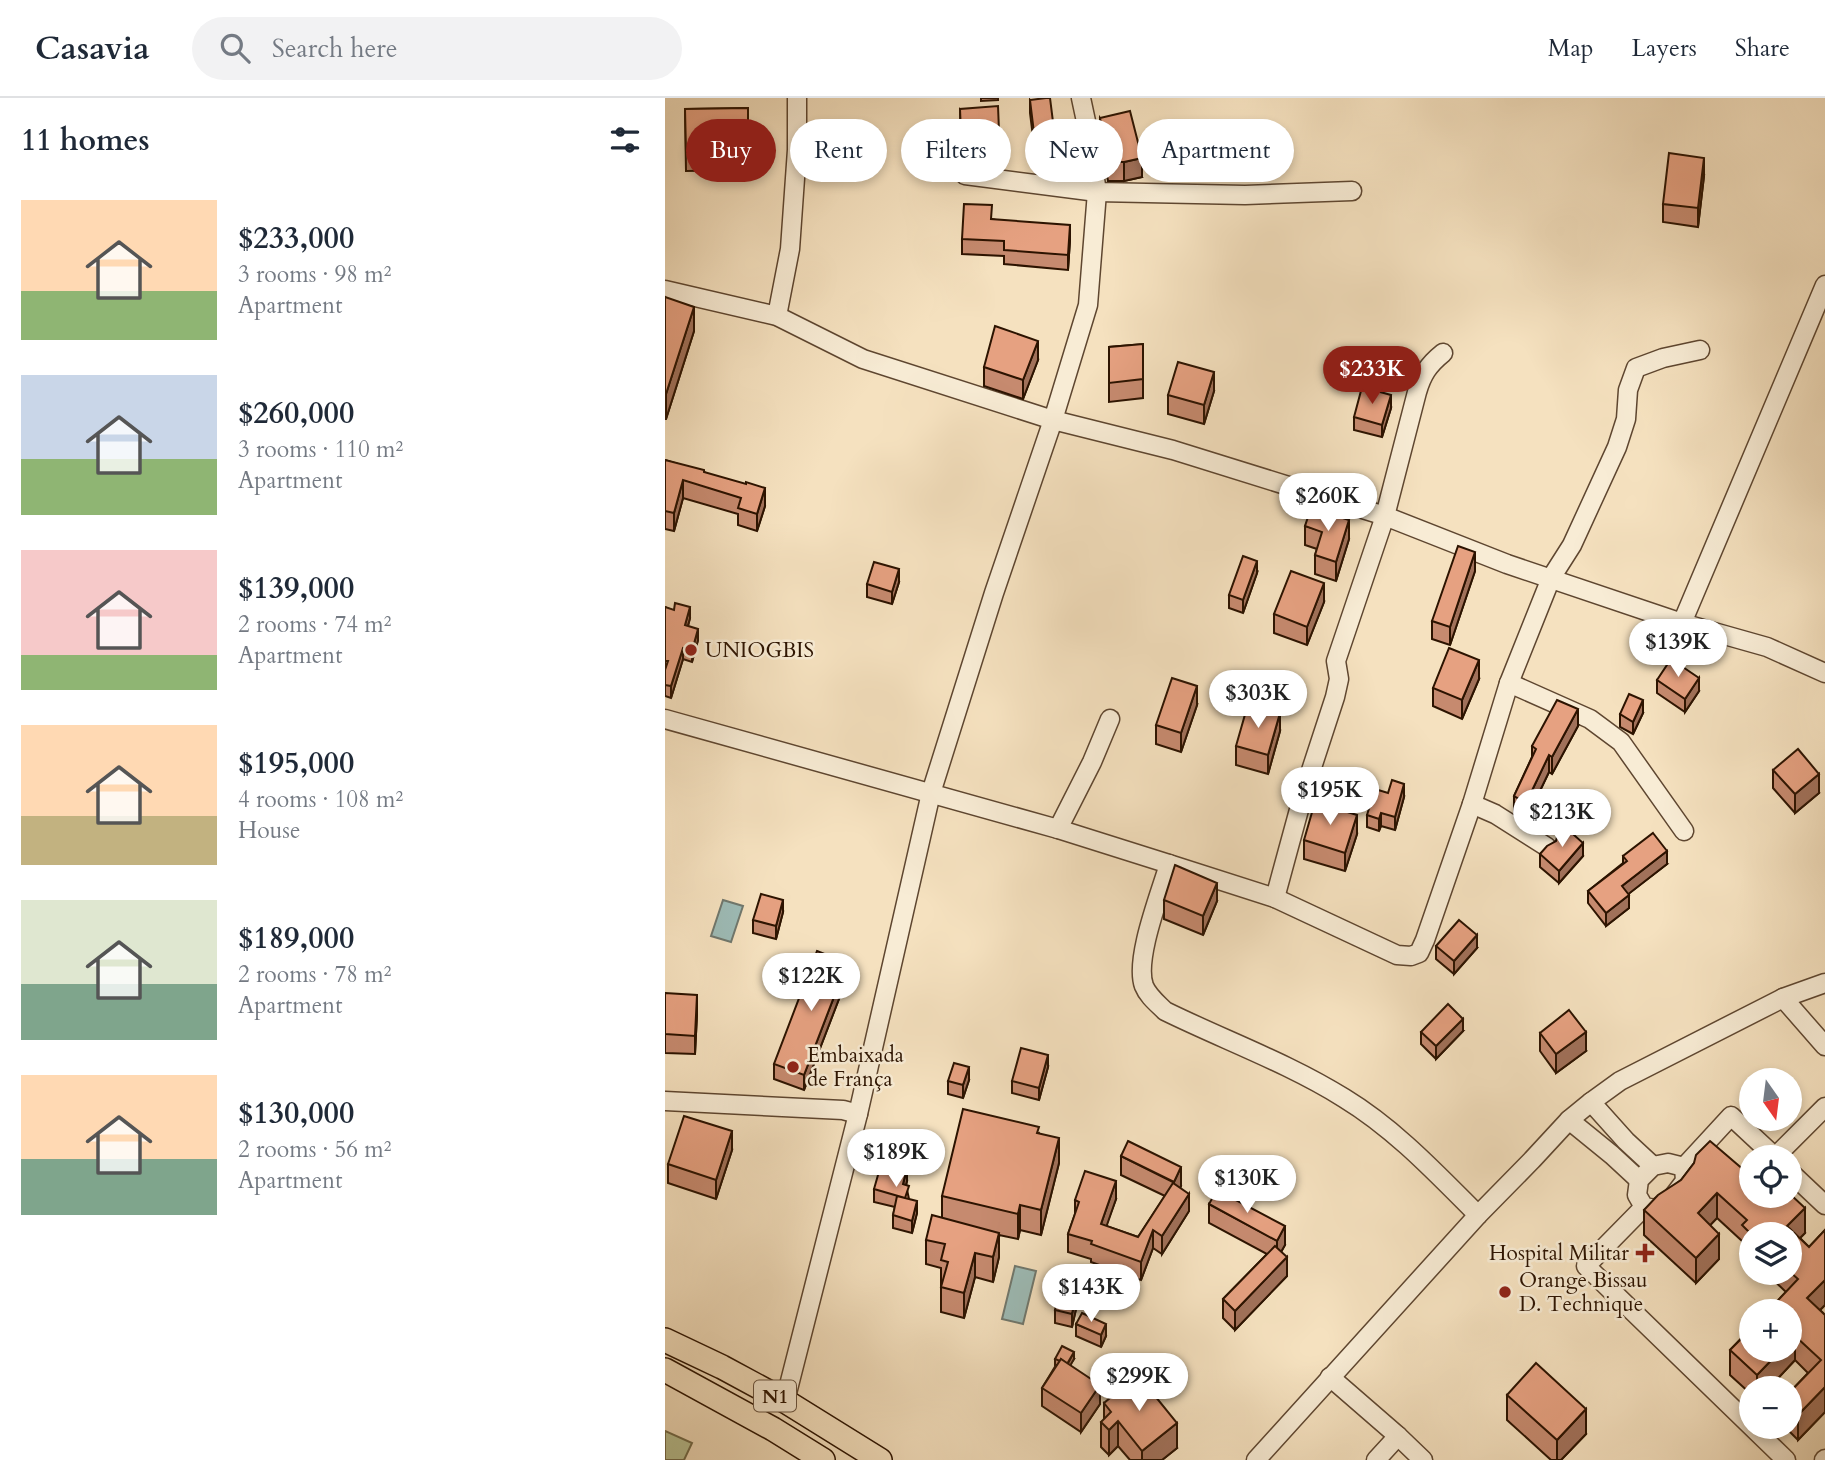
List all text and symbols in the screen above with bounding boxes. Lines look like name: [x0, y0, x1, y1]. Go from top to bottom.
search box: [192, 17, 682, 80]
text: Casavia: [35, 26, 150, 71]
icon: search: [216, 29, 254, 67]
text: Search here: [272, 31, 398, 66]
text: Map: [1548, 32, 1594, 65]
text: Layers: [1632, 32, 1697, 65]
text: Share: [1735, 32, 1790, 65]
chip: Buy: [686, 119, 776, 182]
chip: Rent: [790, 119, 887, 182]
chip: Filters: [901, 119, 1011, 182]
chip: New: [1025, 119, 1123, 182]
chip: Apartment: [1137, 119, 1294, 182]
text: 11 homes: [21, 120, 150, 161]
icon: filters: [606, 121, 644, 159]
text: $233,000: [238, 218, 354, 259]
icon: home: [77, 228, 161, 312]
text: 3 rooms · 98 m²: [238, 259, 391, 290]
text: Apartment: [238, 290, 342, 321]
pin: $233K: [1323, 346, 1421, 406]
text: $233K: [1339, 353, 1405, 384]
text: $260,000: [238, 393, 354, 434]
icon: home: [77, 403, 161, 487]
text: 3 rooms · 110 m²: [238, 434, 403, 465]
text: Apartment: [238, 465, 342, 496]
pin: $260K: [1279, 474, 1377, 533]
text: $260K: [1295, 480, 1361, 511]
text: $139,000: [238, 568, 354, 609]
icon: home: [77, 578, 161, 662]
text: 2 rooms · 74 m²: [238, 609, 391, 640]
pin: $139K: [1629, 620, 1727, 679]
text: $139K: [1645, 626, 1711, 657]
place label: UNIOGBIS: [705, 636, 814, 665]
text: Apartment: [238, 640, 342, 671]
marker: UNIOGBIS: [683, 642, 699, 658]
pin: $303K: [1209, 670, 1307, 730]
text: $303K: [1225, 677, 1291, 708]
text: $195,000: [238, 743, 354, 784]
icon: home: [77, 753, 161, 837]
pin: $195K: [1281, 768, 1379, 827]
text: $195K: [1297, 774, 1363, 805]
text: 4 rooms · 108 m²: [238, 784, 403, 815]
pin: $213K: [1513, 790, 1611, 849]
text: $213K: [1529, 796, 1595, 827]
text: House: [238, 815, 300, 846]
text: $189,000: [238, 918, 354, 959]
icon: home: [77, 928, 161, 1012]
pin: $122K: [762, 954, 860, 1013]
text: 2 rooms · 78 m²: [238, 959, 391, 990]
text: $122K: [778, 960, 844, 991]
text: Apartment: [238, 990, 342, 1021]
place label: Embaixada de França: [807, 1041, 904, 1094]
marker: Embaixada de França: [785, 1059, 801, 1075]
north arrow: [1739, 1068, 1803, 1130]
map controls: [1739, 1068, 1802, 1439]
text: $130,000: [238, 1093, 354, 1134]
icon: home: [77, 1103, 161, 1187]
pin: $189K: [847, 1130, 945, 1189]
text: 2 rooms · 56 m²: [238, 1134, 391, 1165]
text: $189K: [863, 1136, 929, 1167]
button: locate: [1739, 1145, 1802, 1208]
pin: $130K: [1198, 1156, 1296, 1215]
text: $130K: [1214, 1162, 1280, 1193]
text: Apartment: [238, 1165, 342, 1196]
button: layers: [1739, 1222, 1802, 1285]
place label: Hospital Militar: [1489, 1239, 1629, 1268]
marker: Hospital Militar: [1635, 1243, 1655, 1263]
pin: $143K: [1042, 1264, 1140, 1324]
place label: Orange Bissau D. Technique: [1519, 1266, 1648, 1319]
text: $143K: [1058, 1271, 1124, 1302]
marker: Orange Bissau D. Technique: [1497, 1284, 1513, 1300]
button: +: [1739, 1299, 1802, 1362]
pin: $299K: [1090, 1354, 1188, 1413]
text: $299K: [1106, 1360, 1172, 1391]
button: −: [1739, 1376, 1802, 1439]
road number: N1: [754, 1380, 796, 1412]

